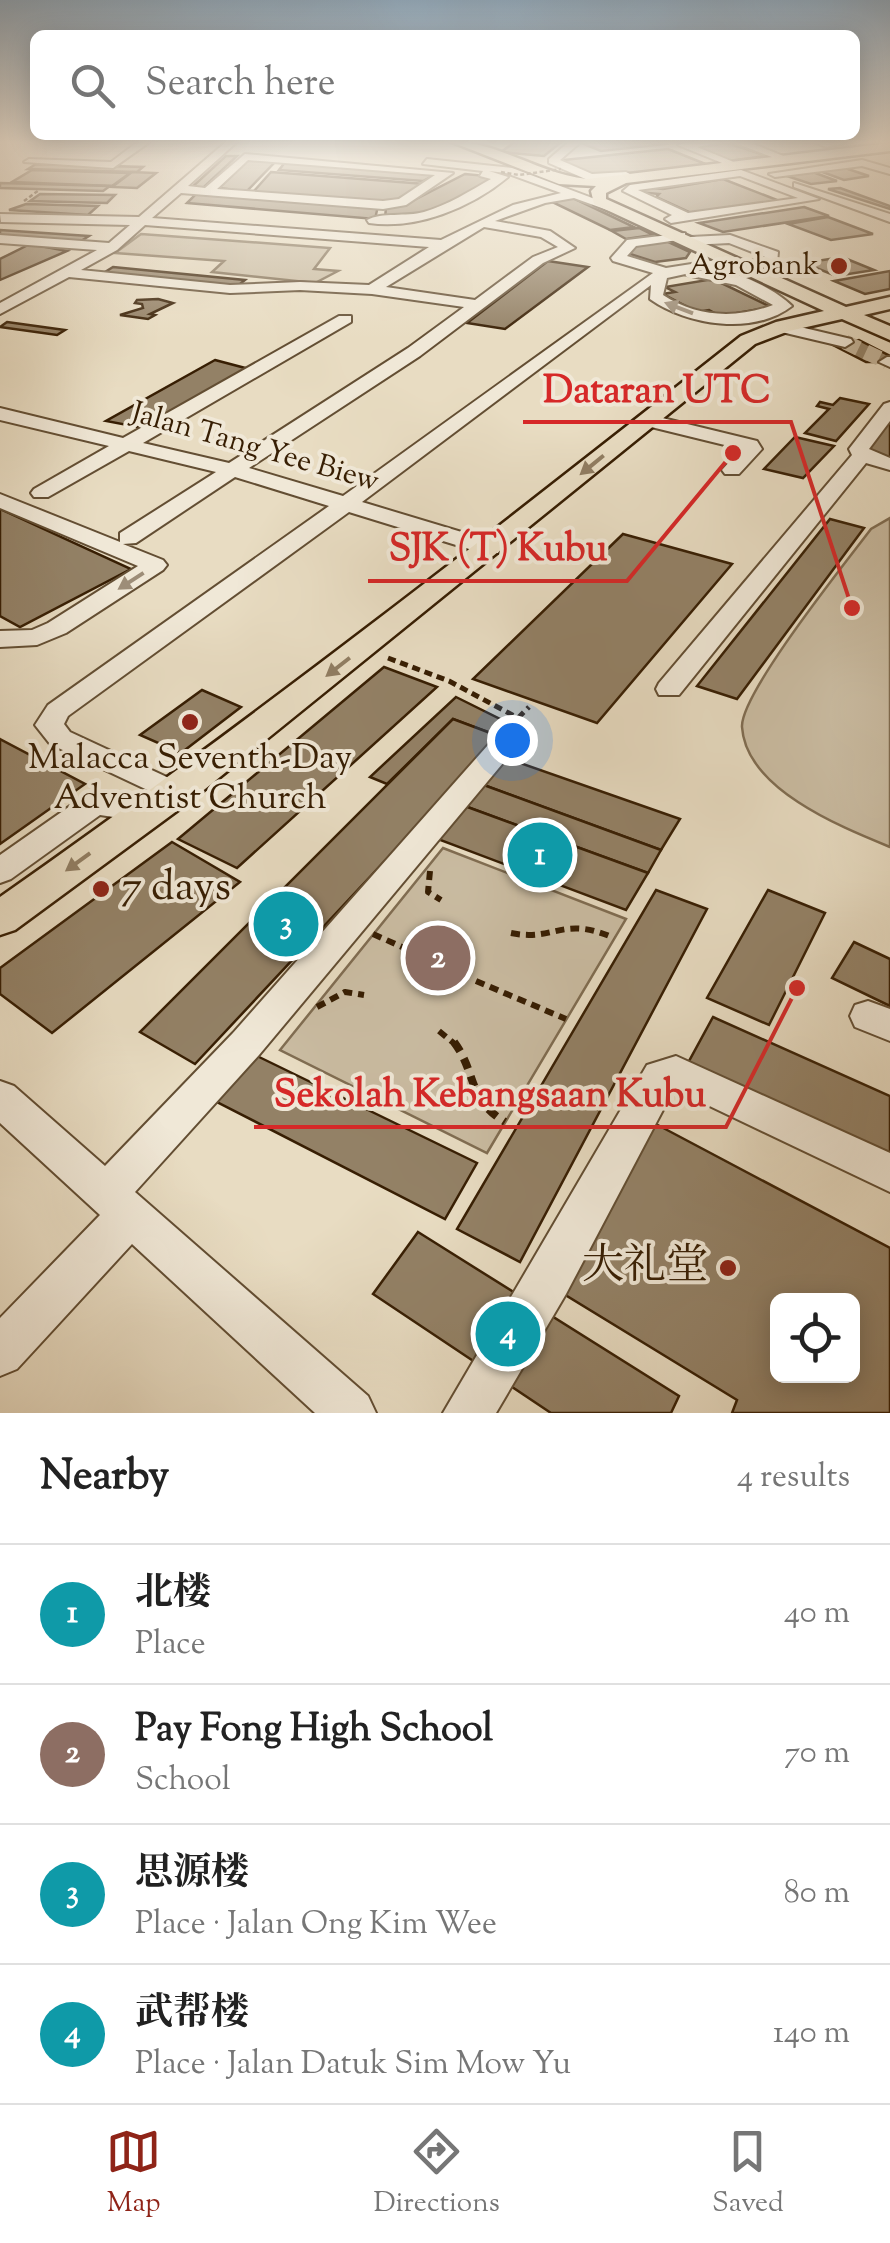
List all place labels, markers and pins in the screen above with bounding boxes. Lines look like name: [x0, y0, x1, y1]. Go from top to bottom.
place label: Agrobank: [689, 245, 819, 288]
marker: Agrobank: [828, 255, 850, 277]
callout: Dataran UTC: [523, 354, 791, 422]
callout: SJK (T) Kubu: [368, 513, 627, 581]
marker: Malacca Seventh-Day Adventist Church: [179, 711, 201, 733]
place label: Malacca Seventh-Day Adventist Church: [28, 734, 352, 825]
pin: 1: [508, 818, 572, 892]
place label: 7 days: [121, 859, 231, 919]
marker: 7 days: [90, 878, 112, 900]
pin: 3: [254, 886, 318, 962]
pin: 2: [406, 920, 470, 996]
callout: Sekolah Kebangsaan Kubu: [254, 1059, 726, 1127]
place label: 大礼堂: [582, 1238, 708, 1298]
marker: 大礼堂: [717, 1257, 739, 1279]
pin: 4: [476, 1296, 540, 1372]

